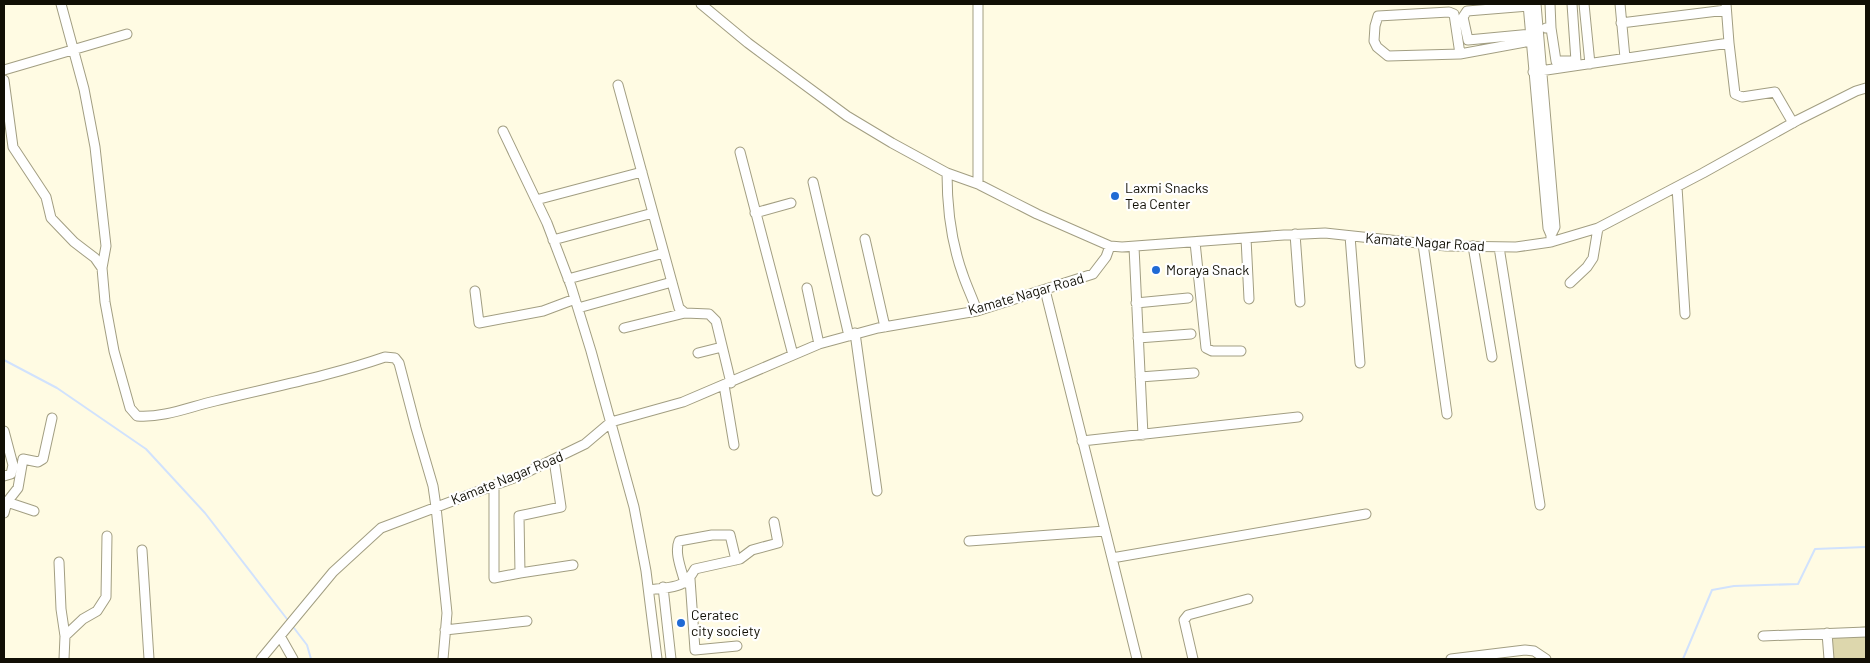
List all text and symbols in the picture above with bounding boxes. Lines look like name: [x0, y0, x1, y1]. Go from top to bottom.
place label: Laxmi Snacks Tea Center: [1125, 179, 1209, 212]
marker: Laxmi Snacks Tea Center: [1109, 190, 1121, 202]
street label: Kamate Nagar Road: [1365, 229, 1485, 254]
place label: Moraya Snack: [1166, 261, 1249, 278]
marker: Moraya Snack: [1150, 264, 1162, 276]
street label: Kamate Nagar Road: [966, 269, 1086, 318]
street label: Kamate Nagar Road: [448, 447, 565, 508]
place label: Ceratec city society: [691, 606, 761, 639]
marker: Ceratec city society: [675, 617, 687, 629]

